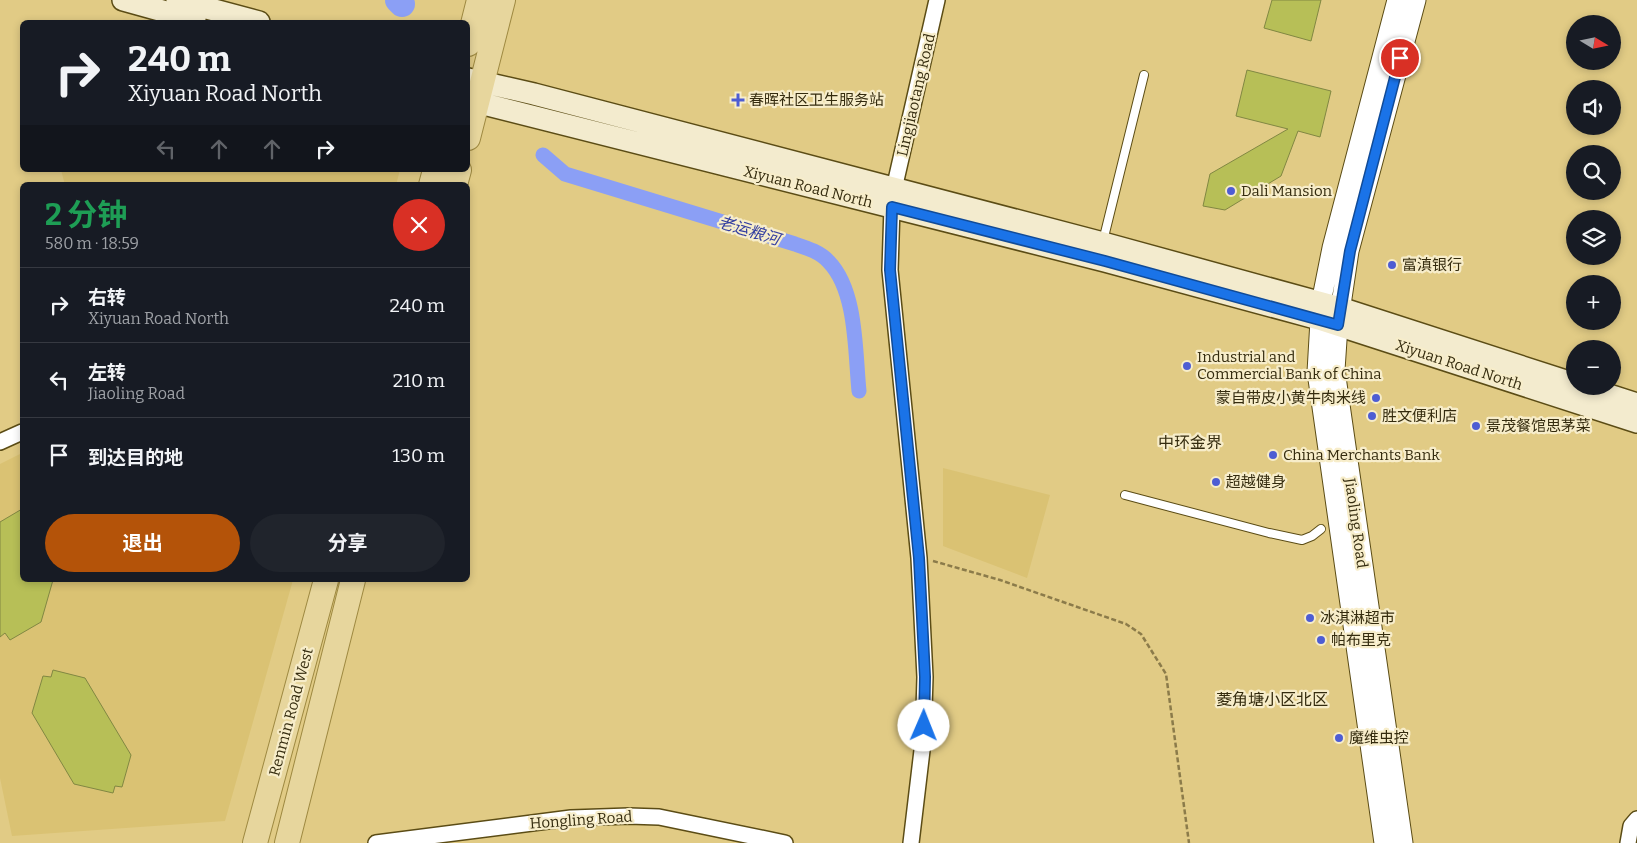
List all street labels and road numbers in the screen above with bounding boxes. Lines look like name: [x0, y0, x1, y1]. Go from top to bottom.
street label: Lingjiaotang Road: [893, 32, 939, 158]
street label: Xiyuan Road North: [742, 162, 875, 212]
street label: Xiyuan Road North: [1393, 336, 1525, 394]
street label: Jiaoling Road: [1341, 476, 1371, 569]
street label: Renmin Road West: [265, 645, 317, 778]
street label: Hongling Road: [529, 807, 633, 833]

